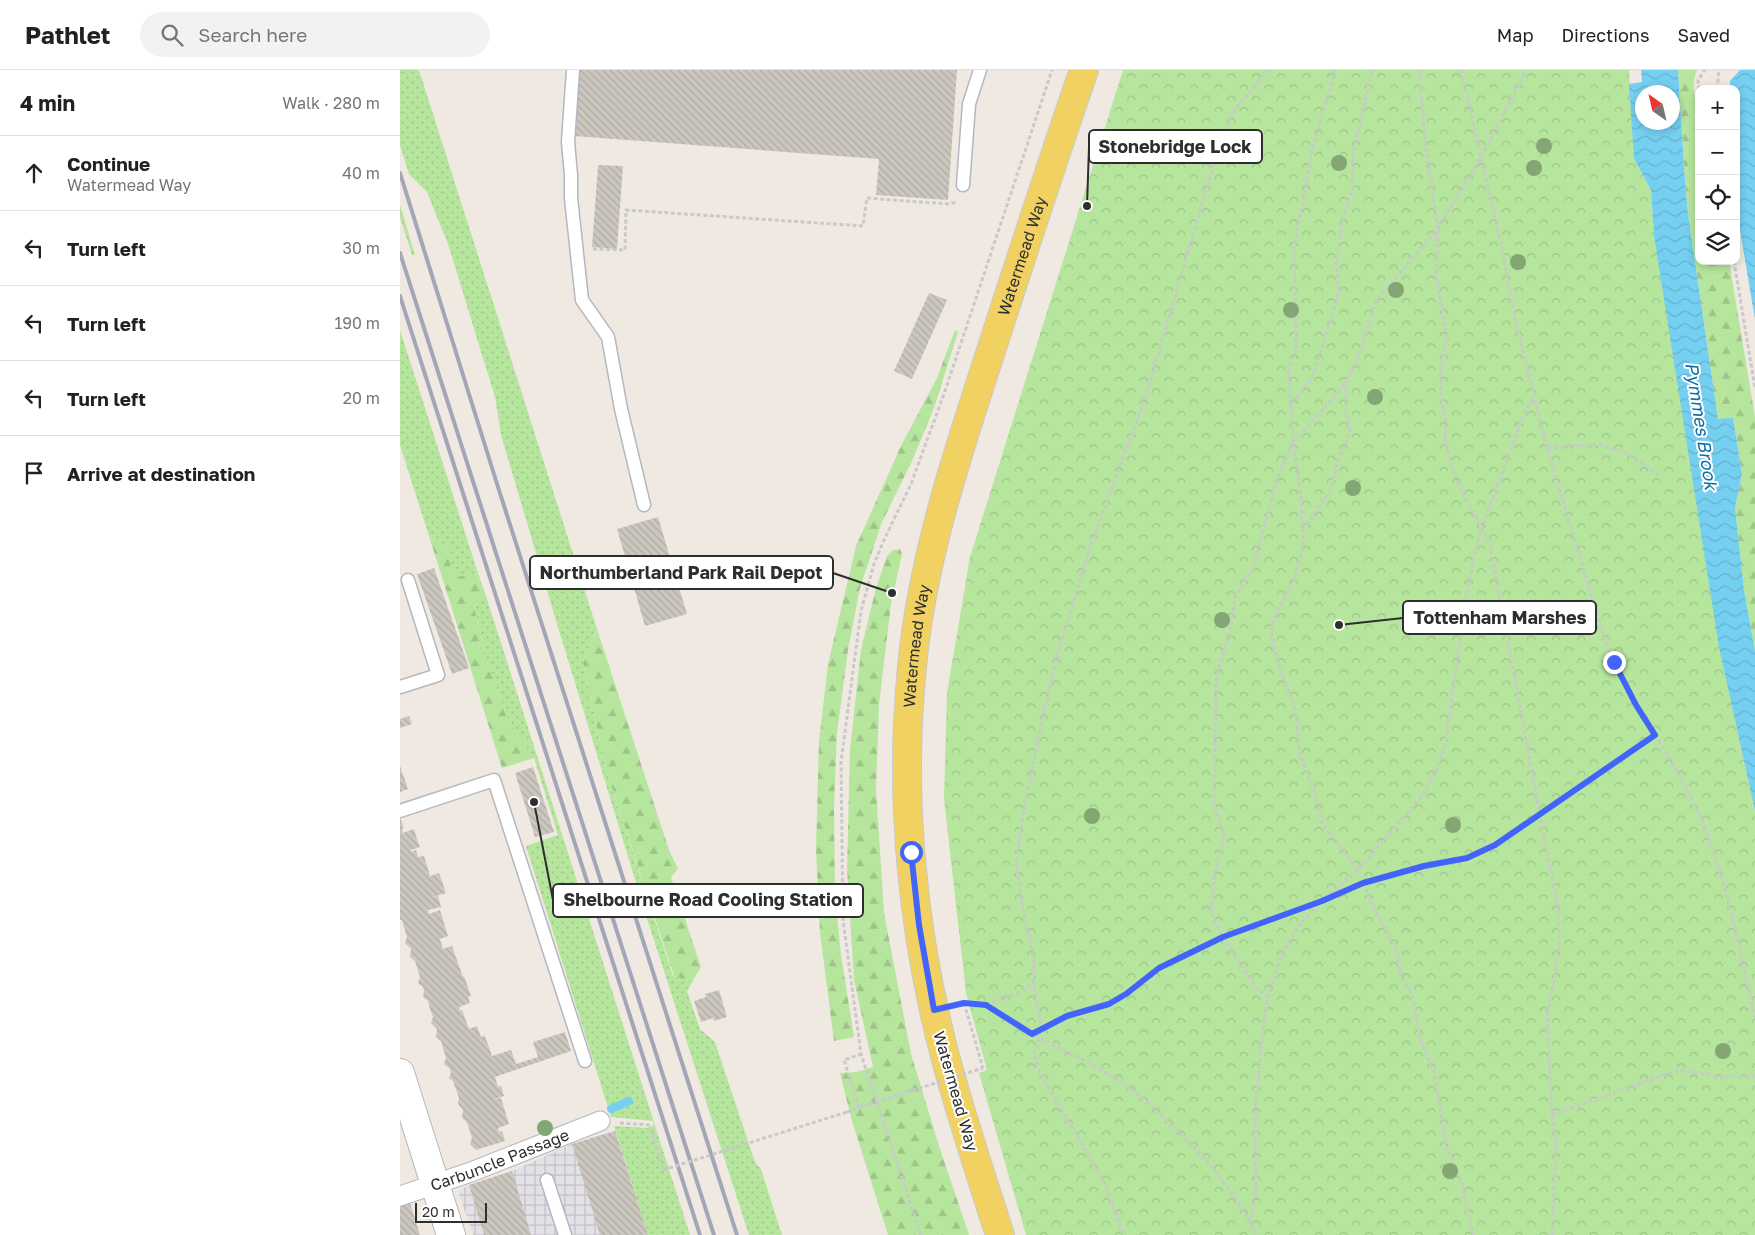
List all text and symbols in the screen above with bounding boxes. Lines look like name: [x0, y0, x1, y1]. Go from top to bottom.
search box: [140, 12, 490, 57]
text: Pathlet: [25, 20, 110, 49]
icon: search: [158, 21, 186, 49]
text: Search here: [198, 23, 307, 46]
text: Map: [1497, 24, 1533, 46]
text: Directions: [1561, 24, 1649, 46]
text: Saved: [1677, 24, 1730, 46]
north arrow: [1635, 85, 1680, 130]
map controls: [1695, 85, 1740, 265]
button: +: [1695, 85, 1740, 130]
text: 4 min: [20, 90, 75, 116]
text: Walk · 280 m: [282, 93, 380, 113]
callout: Stonebridge Lock: [1089, 130, 1262, 163]
button: −: [1695, 130, 1740, 175]
text: Stonebridge Lock: [1098, 135, 1252, 157]
text: Continue: [67, 152, 150, 175]
icon: ahead: [20, 159, 48, 187]
text: 40 m: [342, 163, 380, 183]
text: Watermead Way: [67, 175, 191, 195]
button: locate: [1695, 175, 1740, 220]
street label: Watermead Way: [993, 194, 1051, 318]
button: layers: [1695, 220, 1740, 265]
icon: left: [20, 234, 48, 262]
text: Turn left: [67, 237, 146, 260]
text: 30 m: [343, 238, 380, 258]
icon: left: [20, 309, 48, 337]
text: Turn left: [67, 312, 146, 335]
text: 190 m: [334, 313, 380, 333]
water label: Pymmes Brook: [1681, 360, 1723, 493]
icon: left: [20, 384, 48, 412]
text: Turn left: [67, 387, 146, 410]
text: 20 m: [343, 388, 380, 408]
icon: arrive: [20, 459, 48, 487]
text: Arrive at destination: [67, 462, 255, 485]
callout: Northumberland Park Rail Depot: [530, 556, 833, 589]
text: Northumberland Park Rail Depot: [540, 561, 822, 583]
street label: Watermead Way: [899, 583, 934, 708]
callout: Tottenham Marshes: [1403, 601, 1596, 634]
text: Tottenham Marshes: [1413, 606, 1587, 628]
route end: [1603, 651, 1626, 674]
route start: [900, 841, 923, 864]
callout: Shelbourne Road Cooling Station: [553, 884, 863, 917]
text: Shelbourne Road Cooling Station: [563, 888, 853, 910]
street label: Watermead Way: [929, 1029, 983, 1154]
street label: Carbuncle Passage: [428, 1124, 572, 1195]
scale bar: [415, 1200, 488, 1223]
text: 20 m: [422, 1203, 455, 1220]

